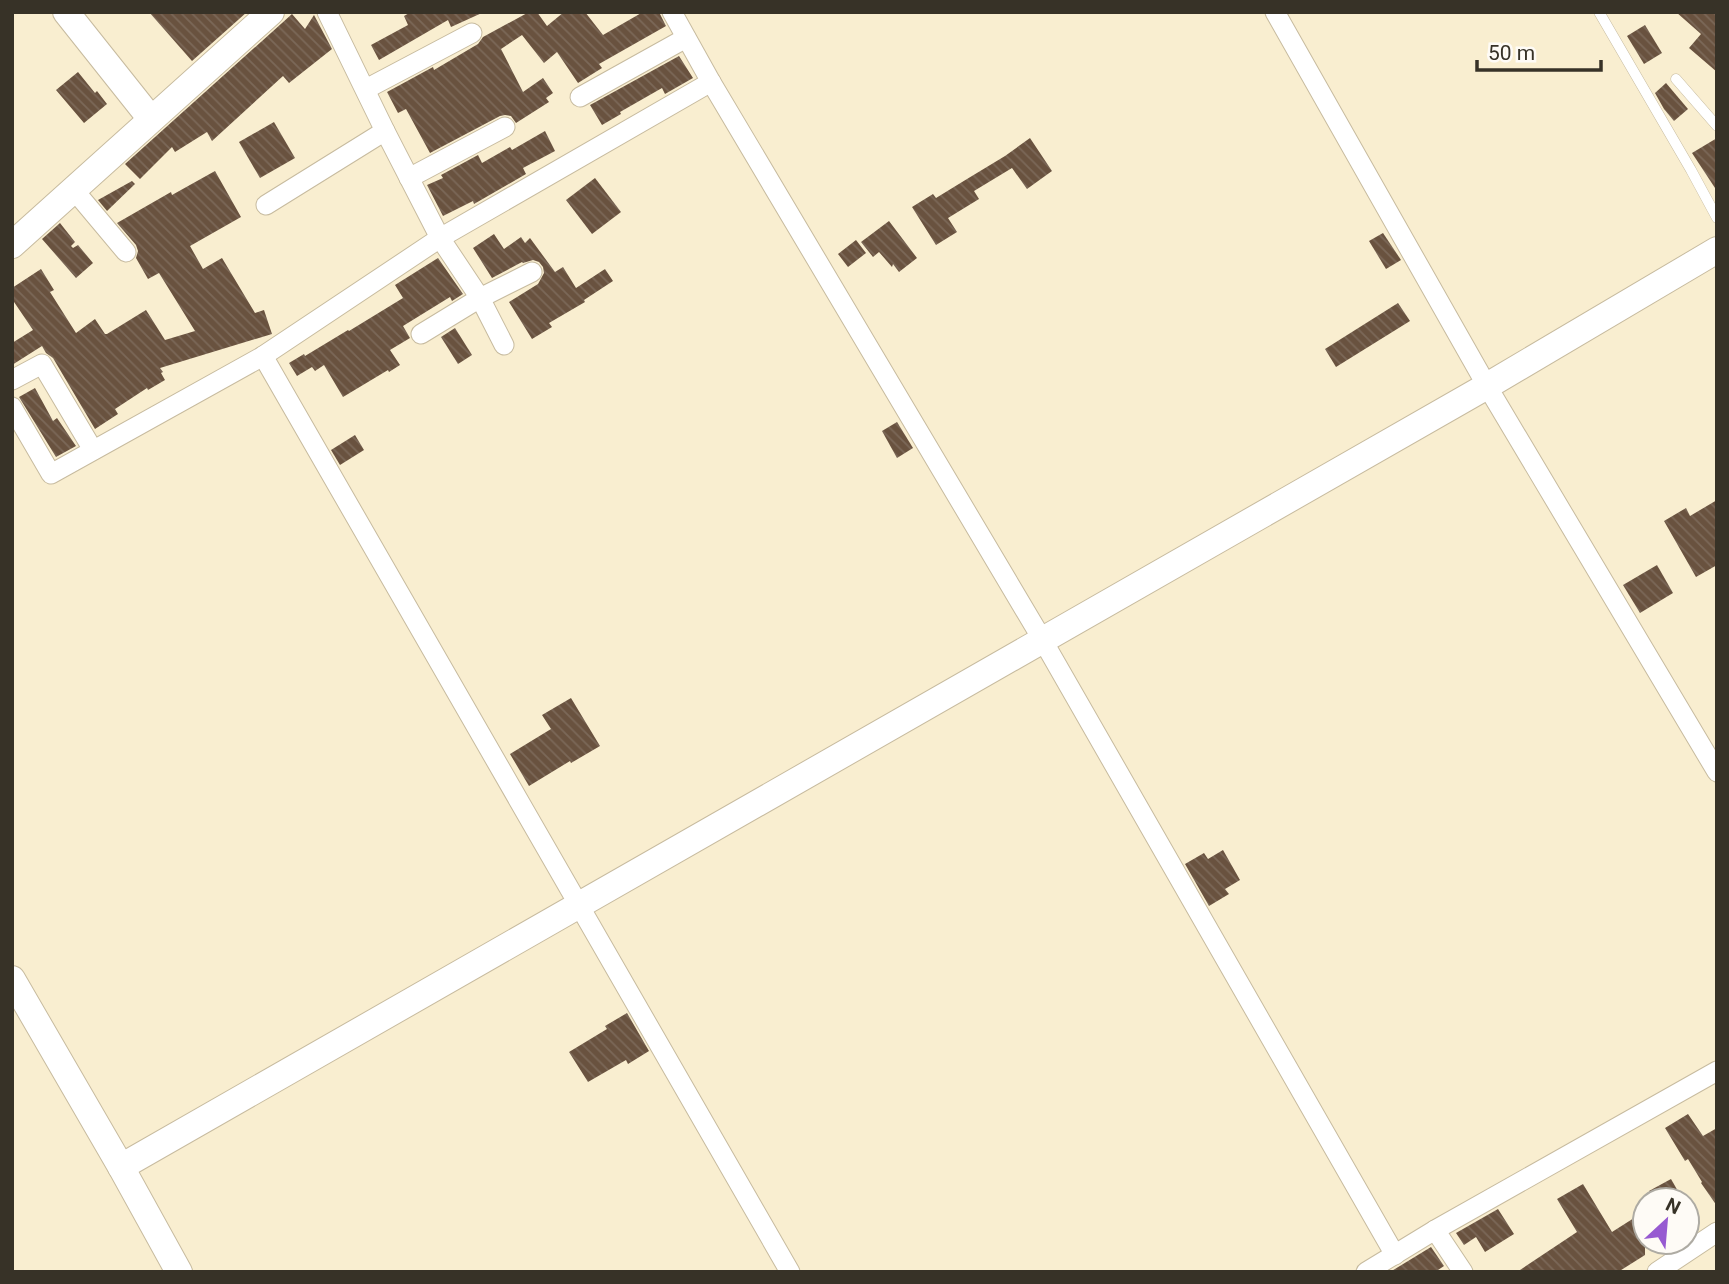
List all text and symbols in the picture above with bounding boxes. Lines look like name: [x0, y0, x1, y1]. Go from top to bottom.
scale bar: [1477, 28, 1601, 72]
text: 50 m: [1488, 41, 1535, 65]
north arrow: [1631, 1186, 1701, 1256]
text: N: [1662, 1193, 1684, 1219]

